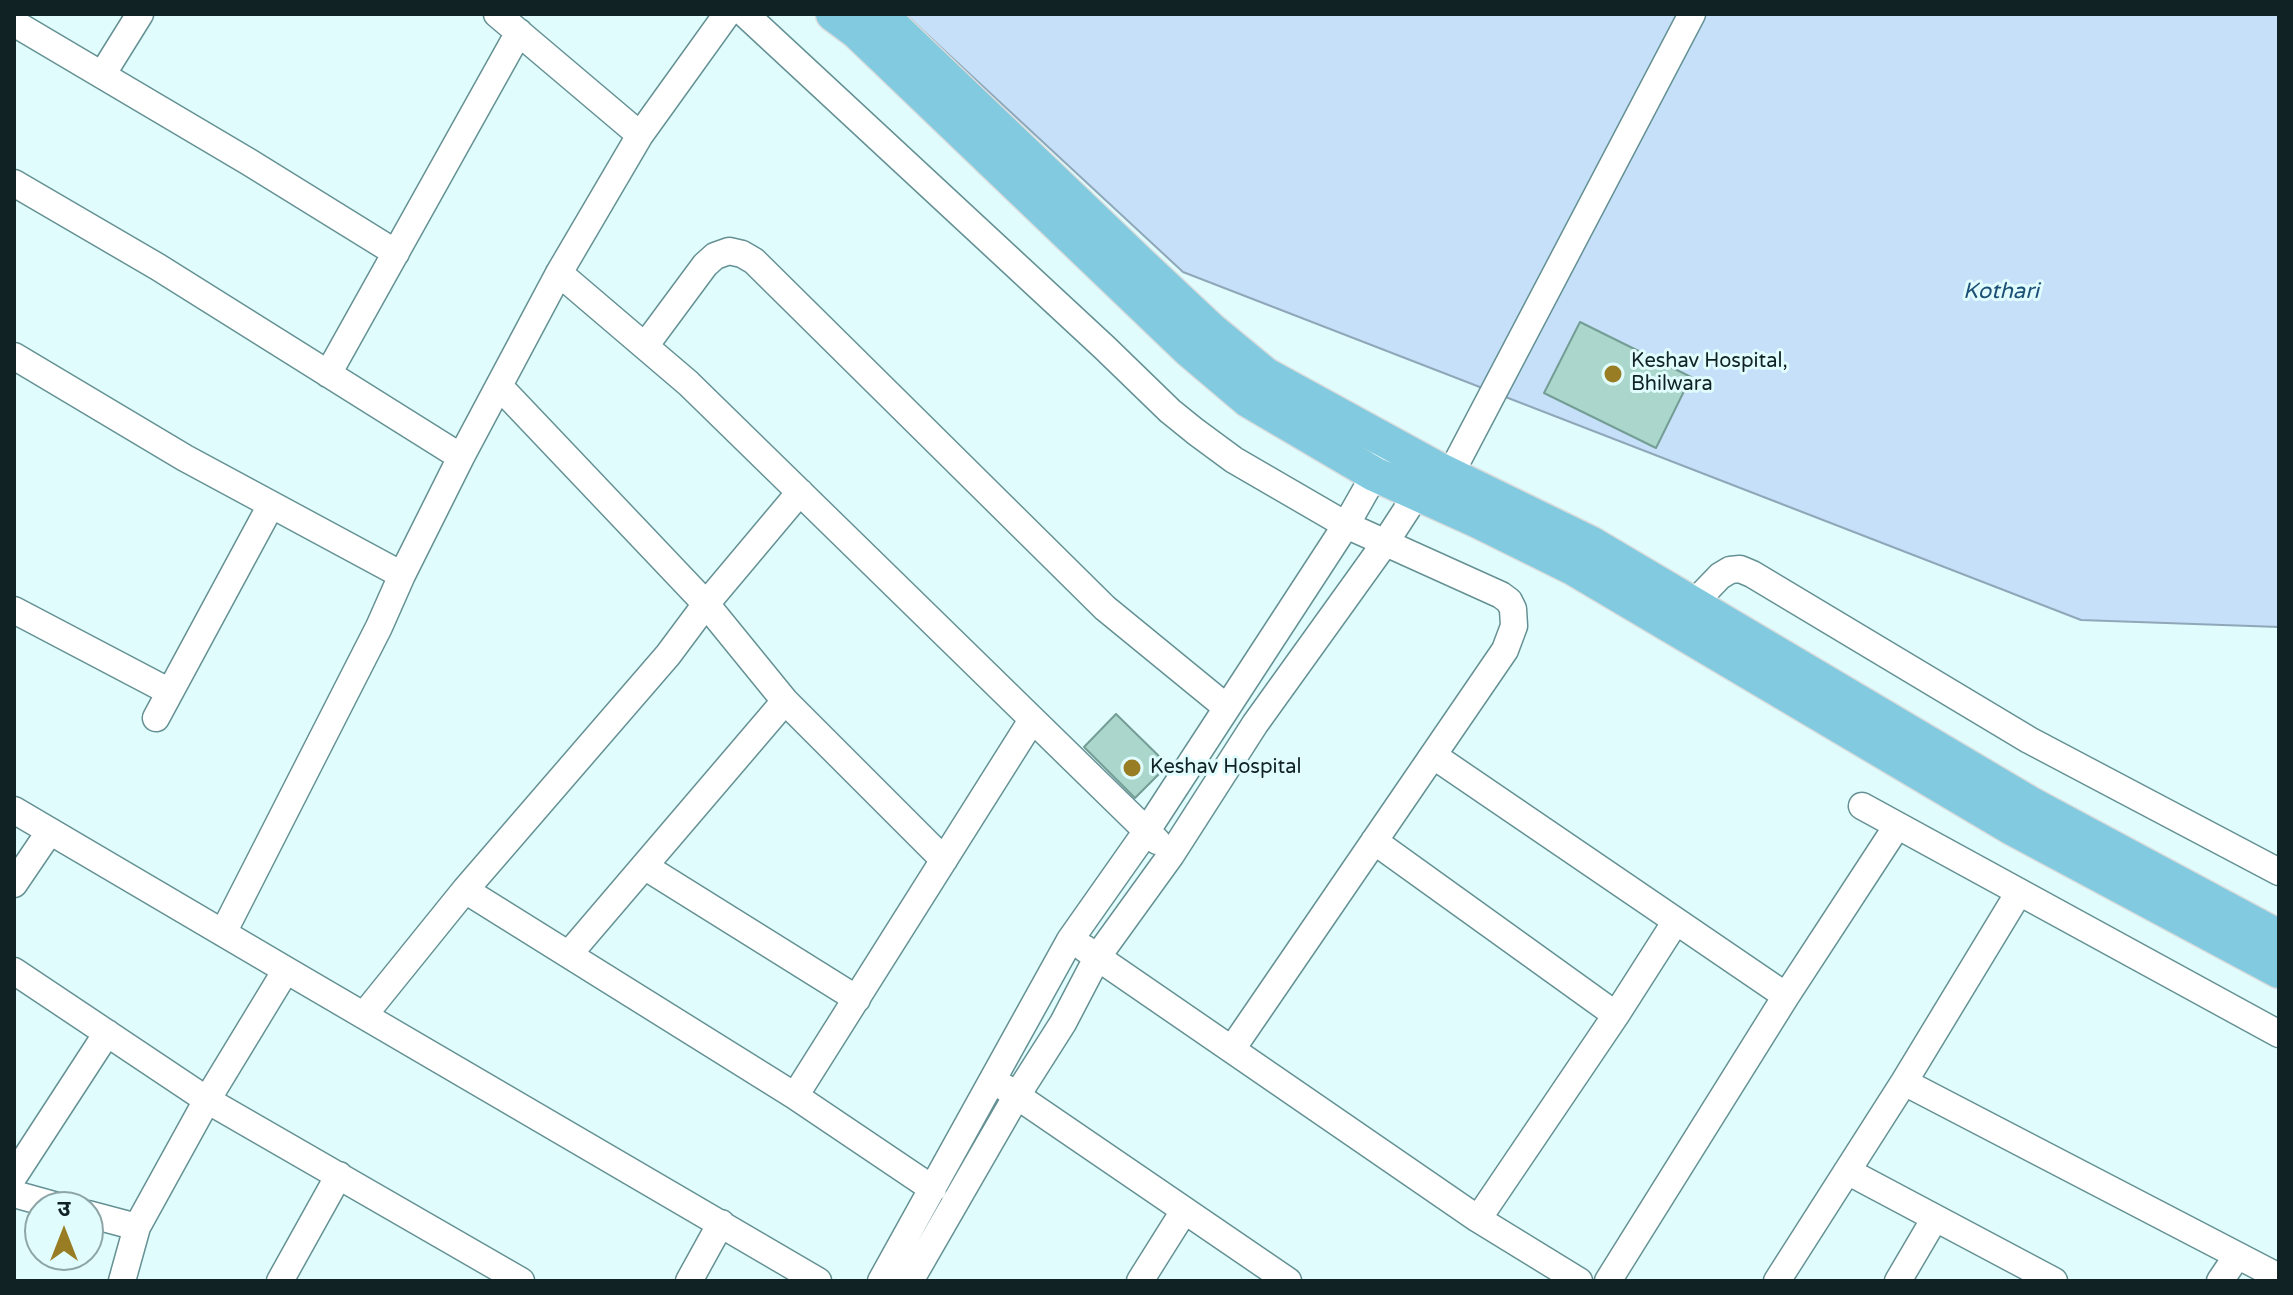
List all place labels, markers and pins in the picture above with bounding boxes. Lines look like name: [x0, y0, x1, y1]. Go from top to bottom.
place label: Keshav Hospital, Bhilwara: [1631, 350, 1788, 397]
marker: Keshav Hospital, Bhilwara: [1602, 363, 1624, 385]
place label: Keshav Hospital: [1150, 756, 1301, 780]
marker: Keshav Hospital: [1121, 757, 1143, 779]

